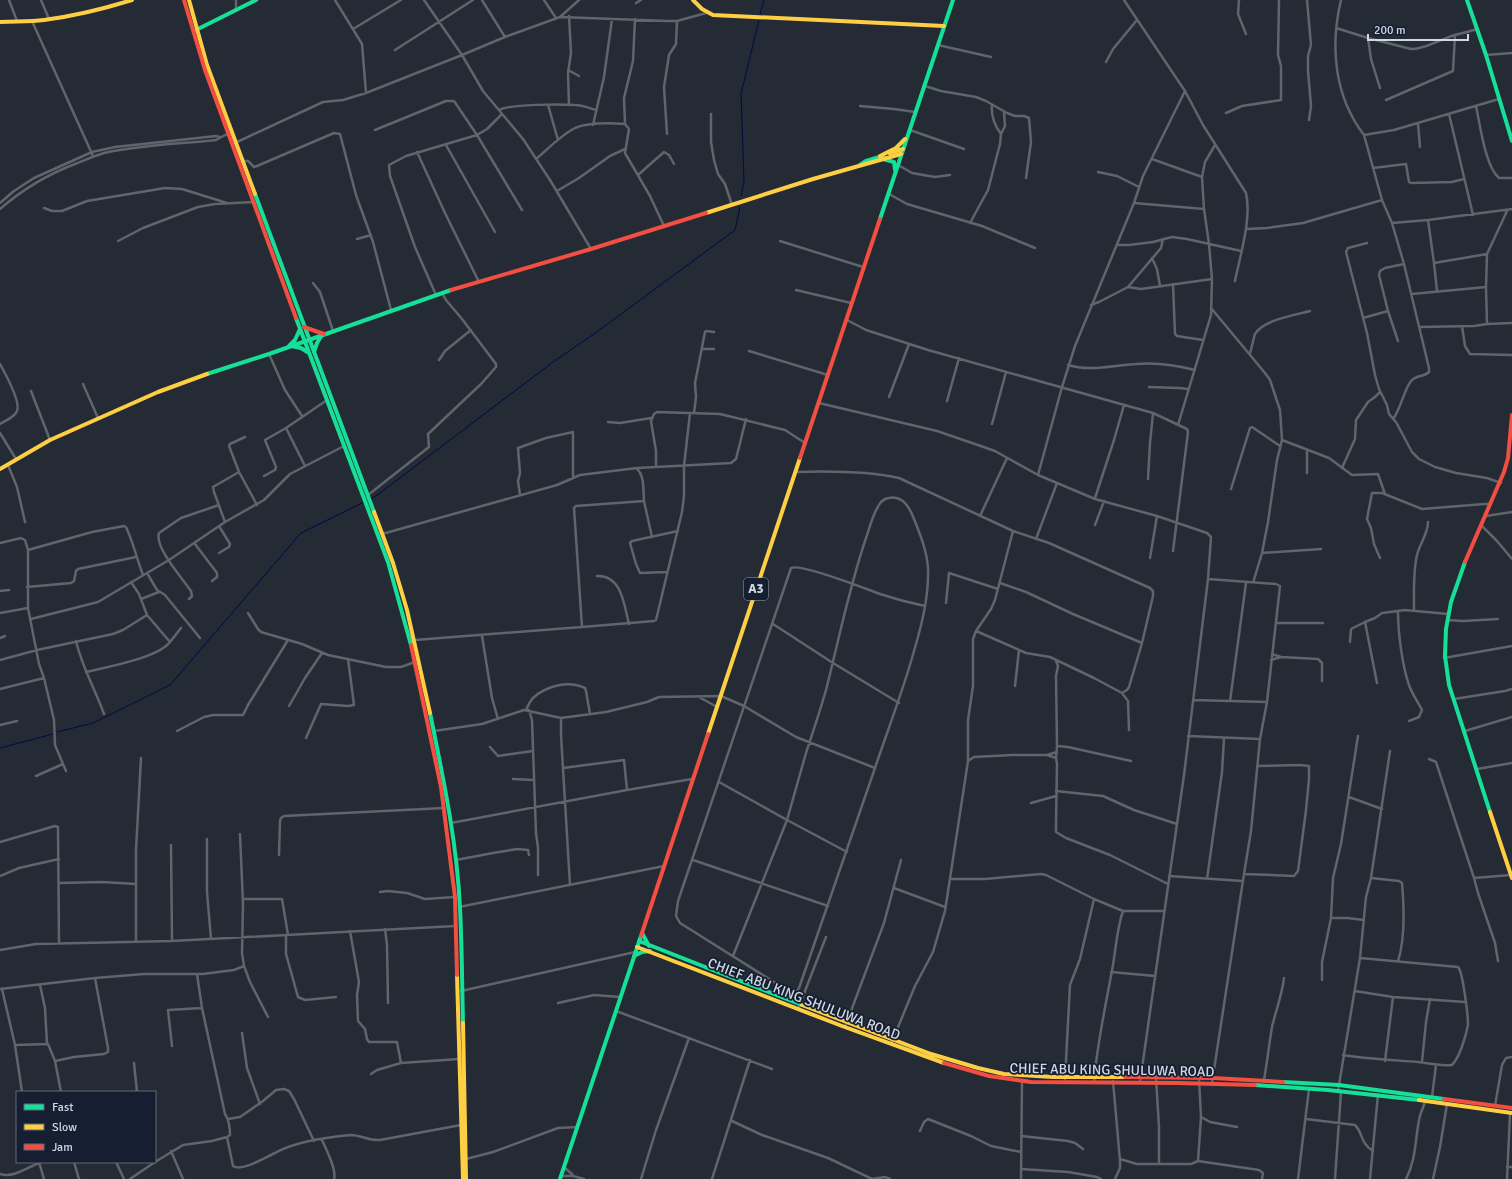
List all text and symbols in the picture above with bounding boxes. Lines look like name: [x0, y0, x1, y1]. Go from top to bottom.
scale bar: [1368, 16, 1468, 42]
text: 200 m: [1374, 23, 1406, 38]
road number: A3: [744, 578, 768, 600]
street label: CHIEF ABU KING SHULUWA ROAD: [705, 954, 903, 1044]
street label: CHIEF ABU KING SHULUWA ROAD: [1010, 1060, 1214, 1080]
legend: [16, 1091, 156, 1163]
text: Fast: [52, 1100, 73, 1115]
text: Slow: [52, 1120, 77, 1135]
text: Jam: [52, 1140, 73, 1155]

